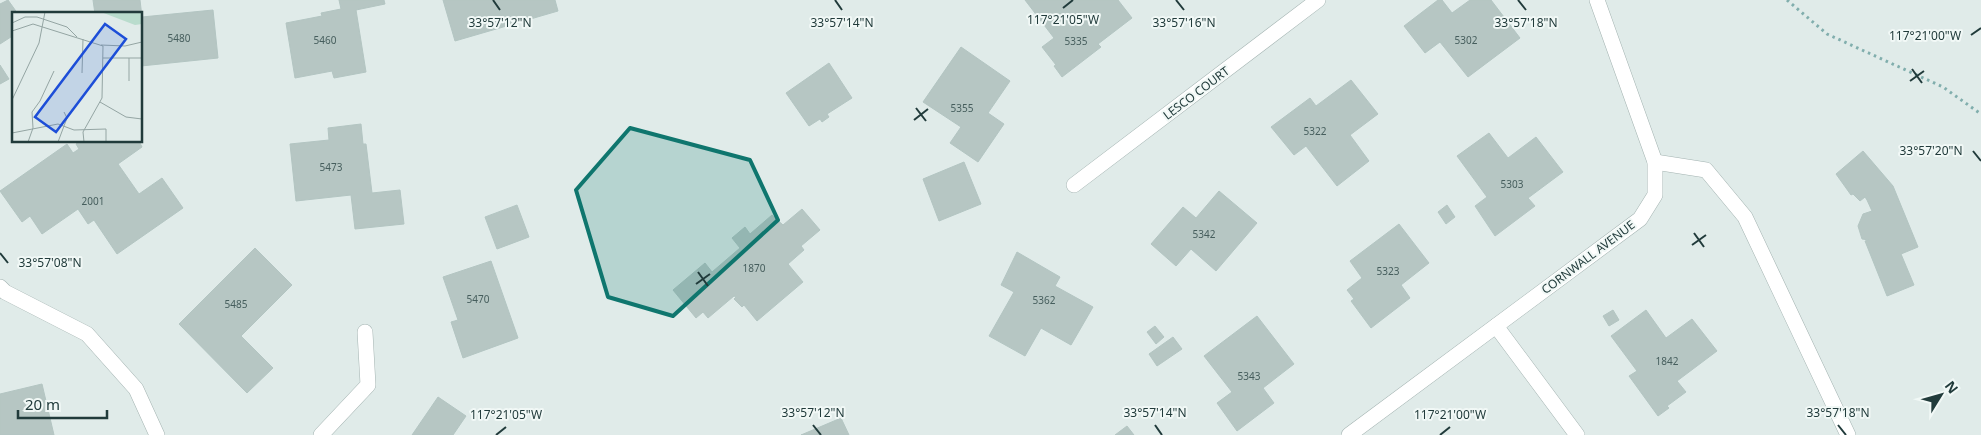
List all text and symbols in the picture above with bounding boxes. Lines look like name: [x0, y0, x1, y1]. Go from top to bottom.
text: 117°21'05"W: [1027, 11, 1099, 28]
inset map: [12, 12, 142, 142]
text: 33°57'12"N: [468, 14, 532, 31]
text: 33°57'14"N: [810, 14, 874, 31]
text: 33°57'16"N: [1152, 14, 1216, 31]
text: 33°57'18"N: [1494, 14, 1558, 31]
text: 117°21'00"W: [1889, 27, 1961, 44]
house number: 5480: [168, 31, 191, 45]
house number: 5460: [314, 33, 337, 47]
house number: 5302: [1455, 33, 1478, 47]
house number: 5335: [1065, 34, 1088, 48]
street label: LESCO COURT: [1159, 62, 1233, 124]
house number: 5355: [951, 101, 974, 115]
house number: 5322: [1304, 124, 1327, 138]
text: 33°57'20"N: [1899, 142, 1963, 159]
house number: 5473: [320, 160, 343, 174]
house number: 5303: [1501, 177, 1524, 191]
house number: 2001: [82, 194, 104, 208]
street label: CORNWALL AVENUE: [1538, 216, 1638, 298]
house number: 5342: [1193, 227, 1216, 241]
text: 33°57'08"N: [18, 254, 82, 271]
house number: 1870: [743, 261, 766, 275]
house number: 5323: [1377, 264, 1400, 278]
house number: 5470: [467, 292, 490, 306]
house number: 5362: [1033, 293, 1056, 307]
house number: 5485: [225, 297, 248, 311]
house number: 1842: [1656, 354, 1679, 368]
house number: 5343: [1238, 369, 1261, 383]
north arrow: [1916, 370, 1966, 420]
text: N: [1941, 377, 1963, 397]
scale bar: [18, 388, 106, 420]
text: 20 m: [25, 394, 60, 414]
text: 33°57'12"N: [781, 404, 845, 421]
text: 33°57'14"N: [1123, 404, 1187, 421]
text: 33°57'18"N: [1806, 404, 1870, 421]
text: 117°21'05"W: [470, 406, 542, 423]
text: 117°21'00"W: [1414, 406, 1486, 423]

